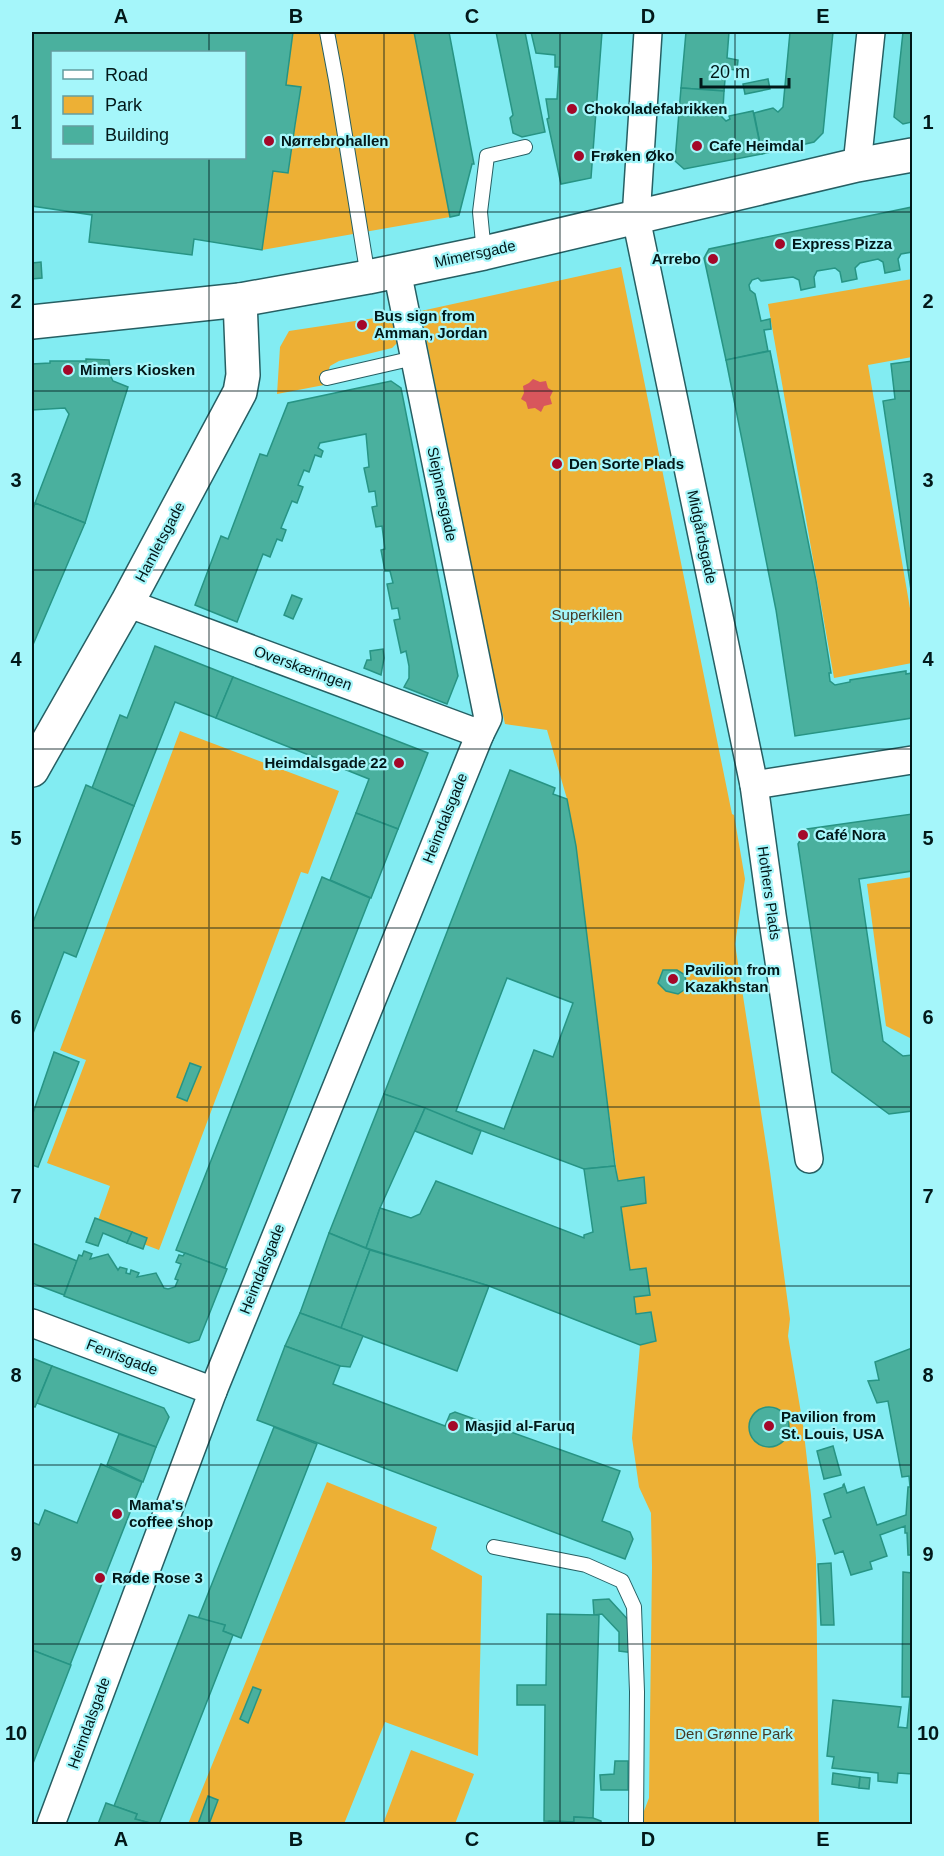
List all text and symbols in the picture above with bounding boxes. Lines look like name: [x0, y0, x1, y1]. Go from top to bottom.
text: A: [114, 5, 128, 27]
text: B: [289, 5, 303, 27]
text: C: [465, 5, 479, 27]
text: D: [641, 5, 655, 27]
text: E: [816, 5, 830, 27]
legend: [51, 51, 246, 159]
scale bar: [701, 51, 790, 89]
text: 20 m: [710, 62, 750, 82]
text: Road: [105, 65, 148, 85]
text: Park: [105, 95, 143, 115]
place label: Chokoladefabrikken: [584, 100, 727, 117]
marker: Chokoladefabrikken: [565, 102, 579, 116]
text: 1: [10, 111, 22, 133]
text: 1: [922, 111, 934, 133]
text: Building: [105, 125, 169, 145]
place label: Nørrebrohallen: [281, 132, 389, 149]
marker: Nørrebrohallen: [262, 134, 276, 148]
place label: Cafe Heimdal: [709, 137, 804, 154]
marker: Cafe Heimdal: [690, 139, 704, 153]
place label: Frøken Øko: [591, 147, 674, 164]
marker: Frøken Øko: [572, 149, 586, 163]
place label: Express Pizza: [792, 235, 893, 252]
street label: Mimersgade: [433, 237, 517, 270]
marker: Express Pizza: [773, 237, 787, 251]
place label: Arrebo: [652, 250, 701, 267]
marker: Arrebo: [706, 252, 720, 266]
text: 2: [10, 290, 22, 312]
text: 2: [922, 290, 934, 312]
place label: Bus sign from Amman, Jordan: [374, 307, 487, 341]
marker: Bus sign from Amman, Jordan: [355, 318, 369, 332]
place label: Mimers Kiosken: [80, 361, 195, 378]
marker: Mimers Kiosken: [61, 363, 75, 377]
street label: Slejpnersgade: [424, 445, 461, 543]
place label: Den Sorte Plads: [569, 455, 684, 472]
marker: Den Sorte Plads: [550, 457, 564, 471]
text: 3: [10, 469, 22, 491]
text: 3: [922, 469, 934, 491]
street label: Midgårdsgade: [684, 489, 721, 585]
street label: Hamletsgade: [131, 499, 188, 585]
park label: Superkilen: [552, 606, 622, 623]
street label: Overskæringen: [252, 642, 354, 693]
text: 4: [10, 648, 22, 670]
text: 4: [922, 648, 934, 670]
place label: Heimdalsgade 22: [264, 754, 387, 771]
marker: Heimdalsgade 22: [392, 756, 406, 770]
street label: Heimdalsgade: [419, 770, 470, 865]
place label: Café Nora: [815, 826, 887, 843]
text: 5: [10, 827, 22, 849]
text: 5: [922, 827, 934, 849]
marker: Café Nora: [796, 828, 810, 842]
street label: Hothers Plads: [755, 845, 784, 941]
place label: Pavilion from Kazakhstan: [685, 961, 780, 995]
marker: Pavilion from Kazakhstan: [666, 972, 680, 986]
text: 6: [10, 1006, 22, 1028]
text: 6: [922, 1006, 934, 1028]
text: 7: [10, 1185, 22, 1207]
text: 7: [922, 1185, 934, 1207]
street label: Heimdalsgade: [236, 1221, 287, 1316]
street label: Fenrisgade: [84, 1335, 160, 1378]
text: 8: [10, 1364, 22, 1386]
text: 8: [922, 1364, 934, 1386]
place label: Pavilion from St. Louis, USA: [781, 1408, 885, 1442]
place label: Masjid al-Faruq: [465, 1417, 575, 1434]
marker: Masjid al-Faruq: [446, 1419, 460, 1433]
marker: Pavilion from St. Louis, USA: [762, 1419, 776, 1433]
place label: Mama's coffee shop: [129, 1496, 213, 1530]
marker: Mama's coffee shop: [110, 1507, 124, 1521]
text: 9: [10, 1543, 22, 1565]
text: 9: [922, 1543, 934, 1565]
place label: Røde Rose 3: [112, 1569, 203, 1586]
marker: Røde Rose 3: [93, 1571, 107, 1585]
street label: Heimdalsgade: [64, 1675, 113, 1771]
text: 10: [5, 1722, 27, 1744]
text: 10: [917, 1722, 939, 1744]
park label: Den Grønne Park: [675, 1725, 793, 1742]
text: A: [114, 1828, 128, 1850]
text: B: [289, 1828, 303, 1850]
text: C: [465, 1828, 479, 1850]
text: D: [641, 1828, 655, 1850]
text: E: [816, 1828, 830, 1850]

